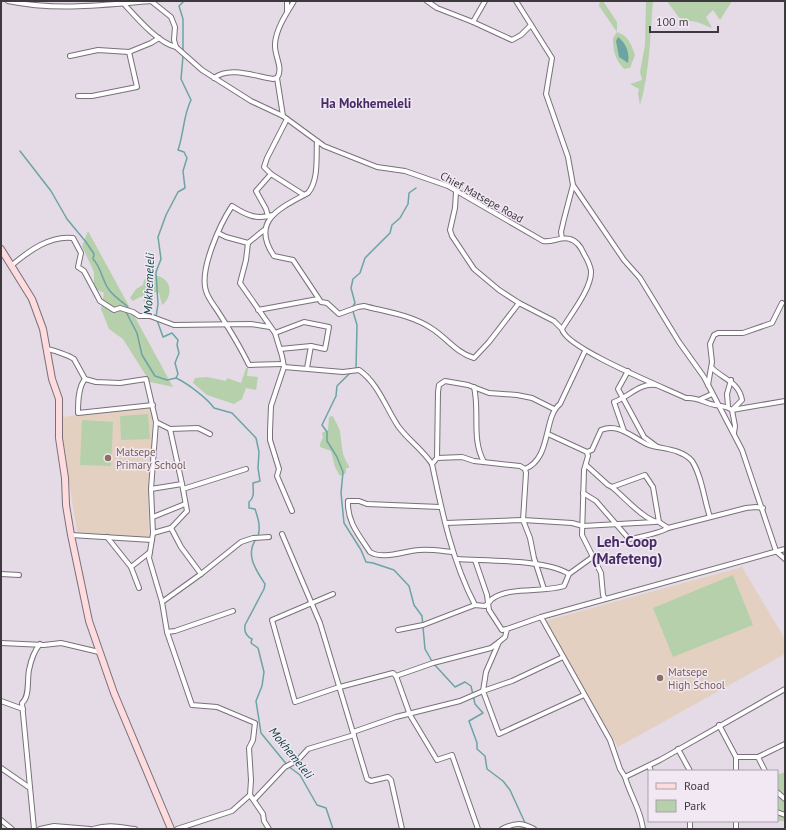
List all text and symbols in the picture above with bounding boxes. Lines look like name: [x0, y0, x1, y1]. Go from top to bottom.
scale bar: [650, 8, 718, 34]
text: 100 m: [656, 14, 689, 29]
district label: Ha Mokhemeleli: [321, 95, 411, 112]
street label: Chief Matsepe Road: [438, 168, 526, 226]
water label: Mokhemeleli: [140, 252, 157, 315]
place label: Matsepe Primary School: [116, 445, 187, 472]
marker: Matsepe Primary School: [103, 453, 113, 463]
district label: Leh-Coop (Mafeteng): [592, 532, 662, 568]
place label: Matsepe High School: [668, 665, 726, 692]
marker: Matsepe High School: [655, 673, 665, 683]
water label: Mokhemeleli: [266, 724, 317, 782]
legend: [648, 770, 778, 822]
text: Road: [684, 778, 709, 793]
text: Park: [684, 798, 706, 813]

